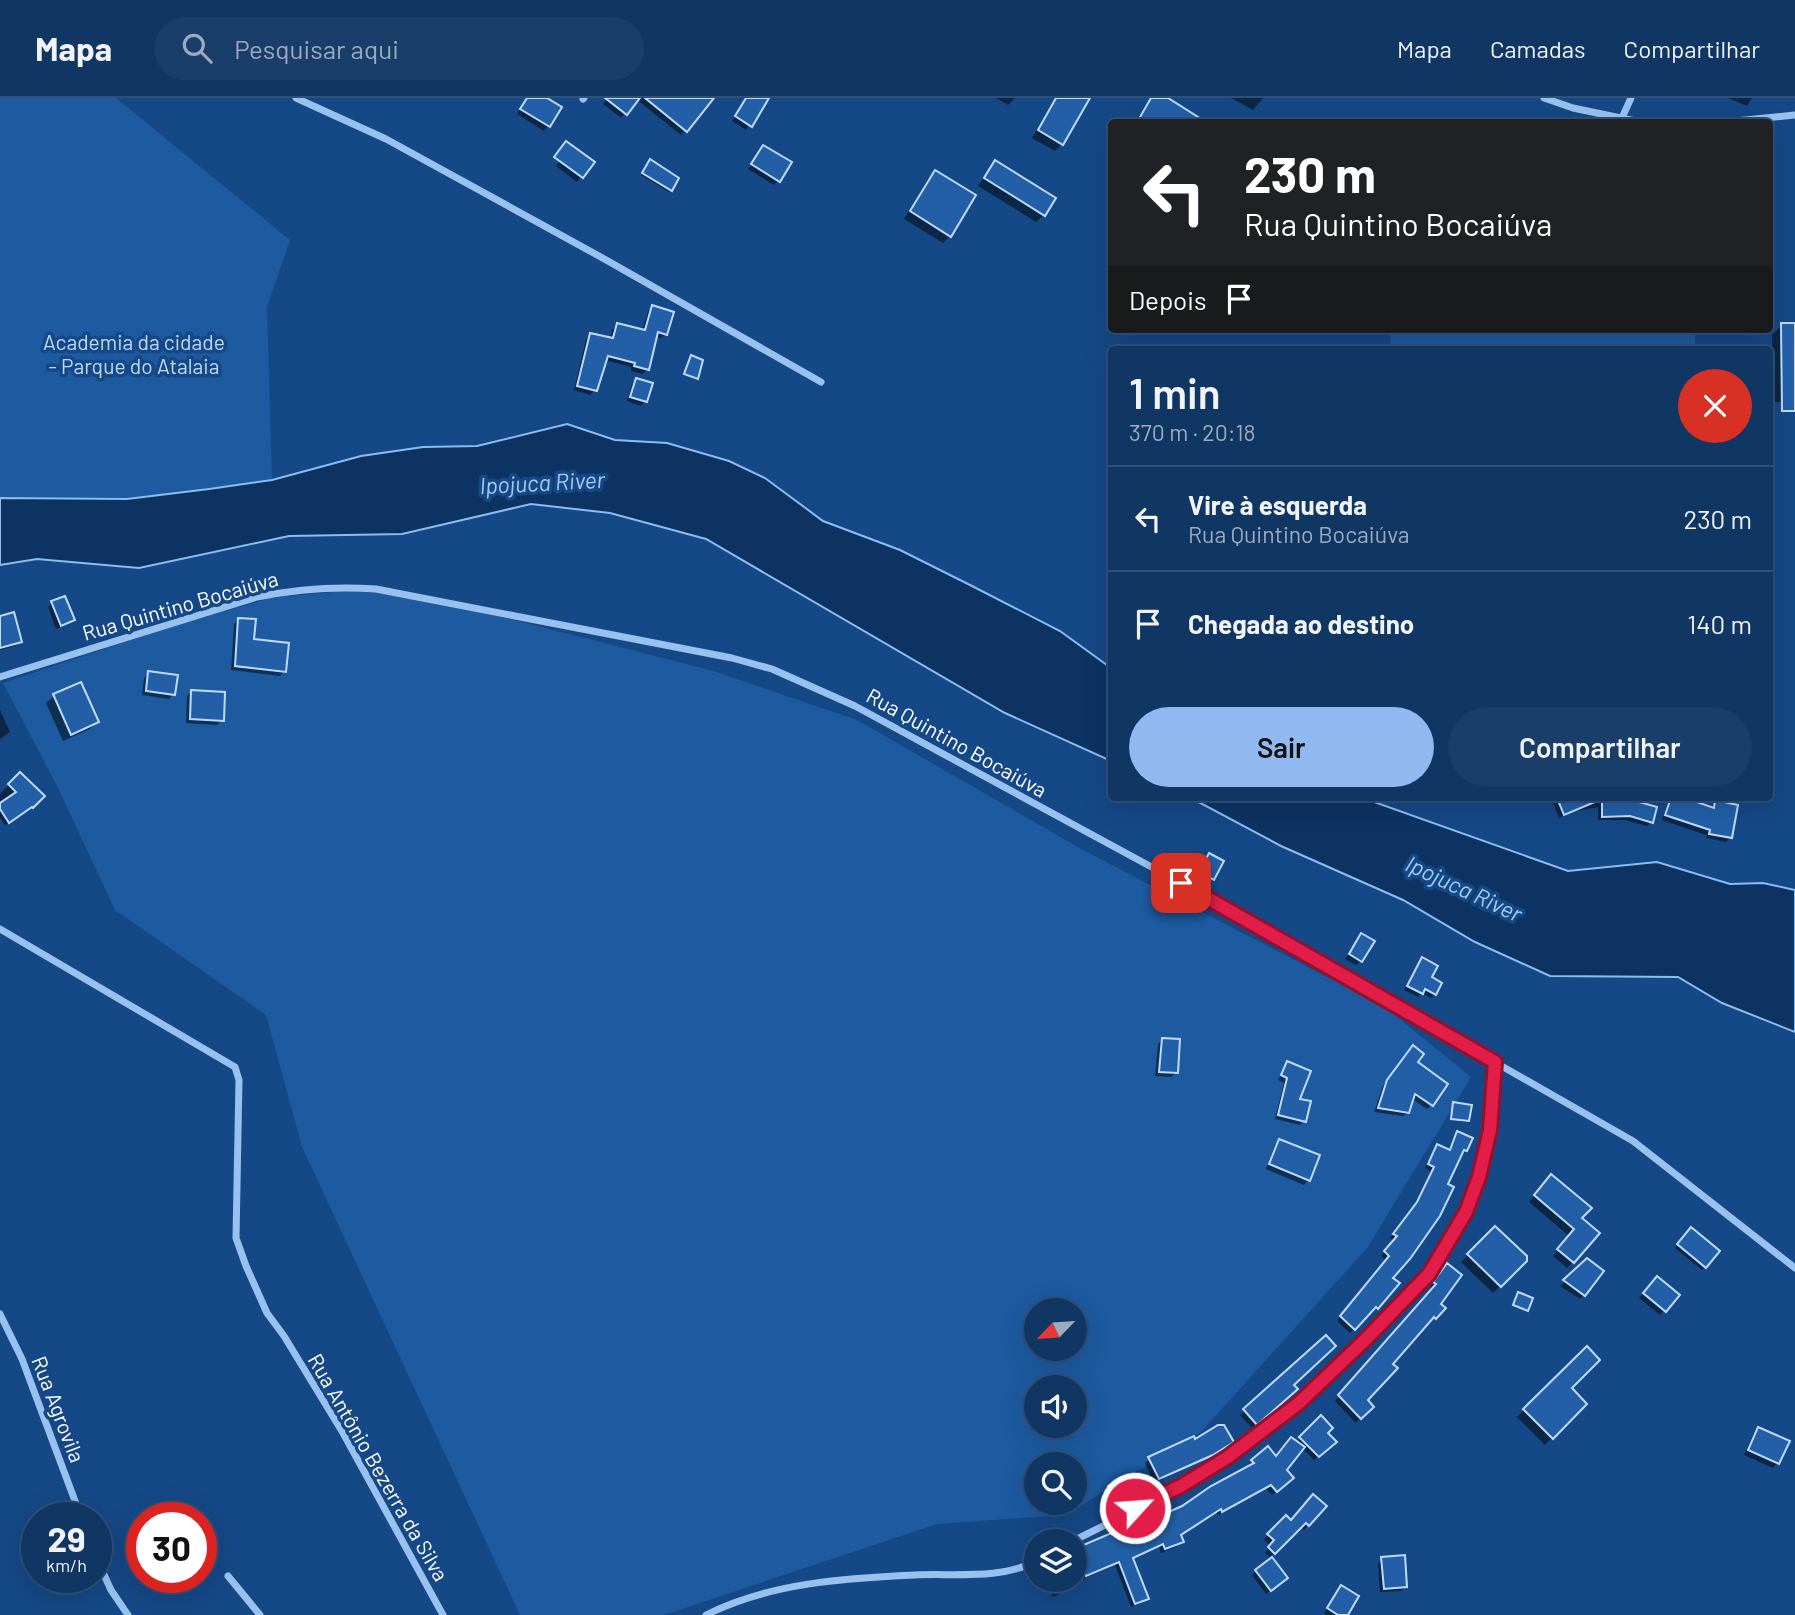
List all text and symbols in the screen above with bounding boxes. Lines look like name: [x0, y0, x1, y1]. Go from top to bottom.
search box: [154, 17, 644, 80]
text: Mapa: [35, 28, 112, 68]
icon: search: [178, 29, 216, 67]
text: Pesquisar aqui: [234, 33, 399, 64]
text: Mapa: [1397, 34, 1452, 63]
text: Camadas: [1490, 34, 1586, 63]
text: Compartilhar: [1624, 34, 1760, 63]
text: 230 m: [1244, 144, 1376, 203]
icon: left: [1129, 147, 1220, 238]
text: Rua Quintino Bocaiúva: [1244, 204, 1552, 242]
icon: arrive: [1220, 280, 1258, 318]
text: Depois: [1129, 284, 1206, 315]
park label: Academia da cidade - Parque do Atalaia: [43, 329, 225, 378]
text: 1 min: [1129, 367, 1221, 417]
button: close: [1678, 369, 1752, 443]
text: 370 m · 20:18: [1129, 418, 1256, 446]
water label: Ipojuca River: [479, 465, 606, 499]
text: Vire à esquerda: [1188, 489, 1367, 520]
icon: left: [1129, 500, 1167, 538]
text: 230 m: [1683, 503, 1752, 534]
text: Rua Quintino Bocaiúva: [1188, 520, 1410, 548]
street label: Rua Quintino Bocaiúva: [79, 565, 281, 645]
icon: arrive: [1129, 605, 1167, 643]
text: Chegada ao destino: [1188, 608, 1414, 639]
text: 140 m: [1687, 608, 1752, 639]
street label: Rua Quintino Bocaiúva: [862, 682, 1052, 802]
button: Sair: [1129, 707, 1434, 787]
button: Compartilhar: [1448, 707, 1752, 787]
water label: Ipojuca River: [1401, 849, 1528, 928]
pin: [1151, 853, 1211, 913]
icon: arrive: [1162, 864, 1200, 902]
north arrow: [1024, 1298, 1087, 1362]
map controls: [1024, 1298, 1087, 1592]
street label: Rua Antônio Bezerra da Silva: [304, 1349, 454, 1585]
street label: Rua Agrovila: [27, 1352, 91, 1466]
button: sound: [1024, 1375, 1087, 1438]
button: search: [1024, 1452, 1087, 1515]
position arrow: [1098, 1471, 1172, 1545]
speed limit sign: 30: [126, 1502, 217, 1593]
text: 29: [47, 1517, 86, 1559]
button: layers: [1024, 1529, 1087, 1592]
text: km/h: [46, 1554, 87, 1576]

